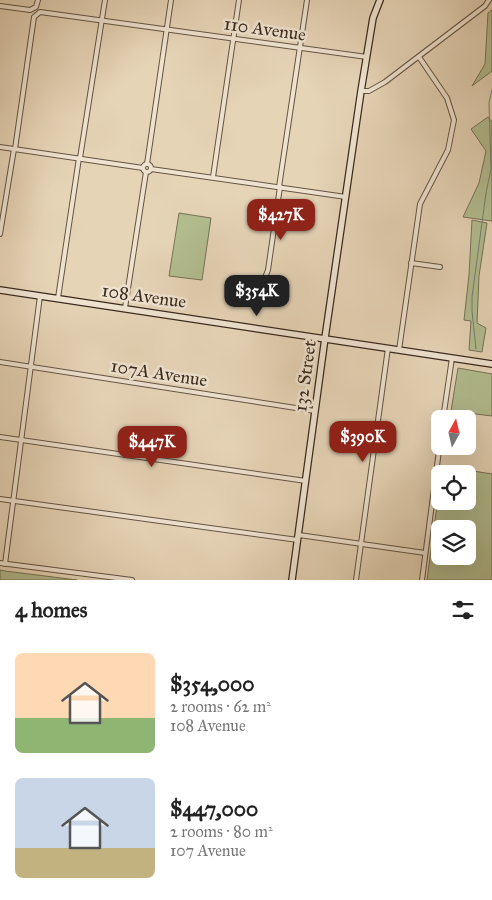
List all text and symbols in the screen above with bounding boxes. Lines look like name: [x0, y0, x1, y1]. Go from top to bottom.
street label: 110 Avenue: [223, 12, 307, 46]
pin: $427K: [246, 198, 316, 241]
text: $427K: [258, 205, 304, 224]
pin: $354K: [222, 274, 292, 317]
street label: 108 Avenue: [100, 279, 188, 313]
text: $354K: [235, 281, 279, 300]
street label: 132 Street: [289, 338, 321, 413]
street label: 107A Avenue: [109, 355, 209, 391]
north arrow: [431, 410, 476, 455]
map controls: [431, 410, 476, 565]
pin: $390K: [328, 420, 398, 463]
pin: $447K: [117, 426, 187, 468]
text: $390K: [340, 427, 386, 446]
text: $447K: [129, 432, 175, 451]
button: locate: [431, 465, 476, 510]
button: layers: [431, 520, 476, 565]
icon: filters: [449, 596, 477, 624]
text: 4 homes: [15, 597, 87, 623]
text: $354,000: [170, 671, 254, 697]
icon: home: [55, 673, 115, 733]
text: 2 rooms · 62 m²: [170, 697, 271, 716]
text: 108 Avenue: [170, 716, 246, 735]
text: $447,000: [170, 796, 258, 822]
icon: home: [55, 798, 115, 858]
text: 2 rooms · 80 m²: [170, 822, 273, 841]
text: 107 Avenue: [170, 841, 246, 860]

